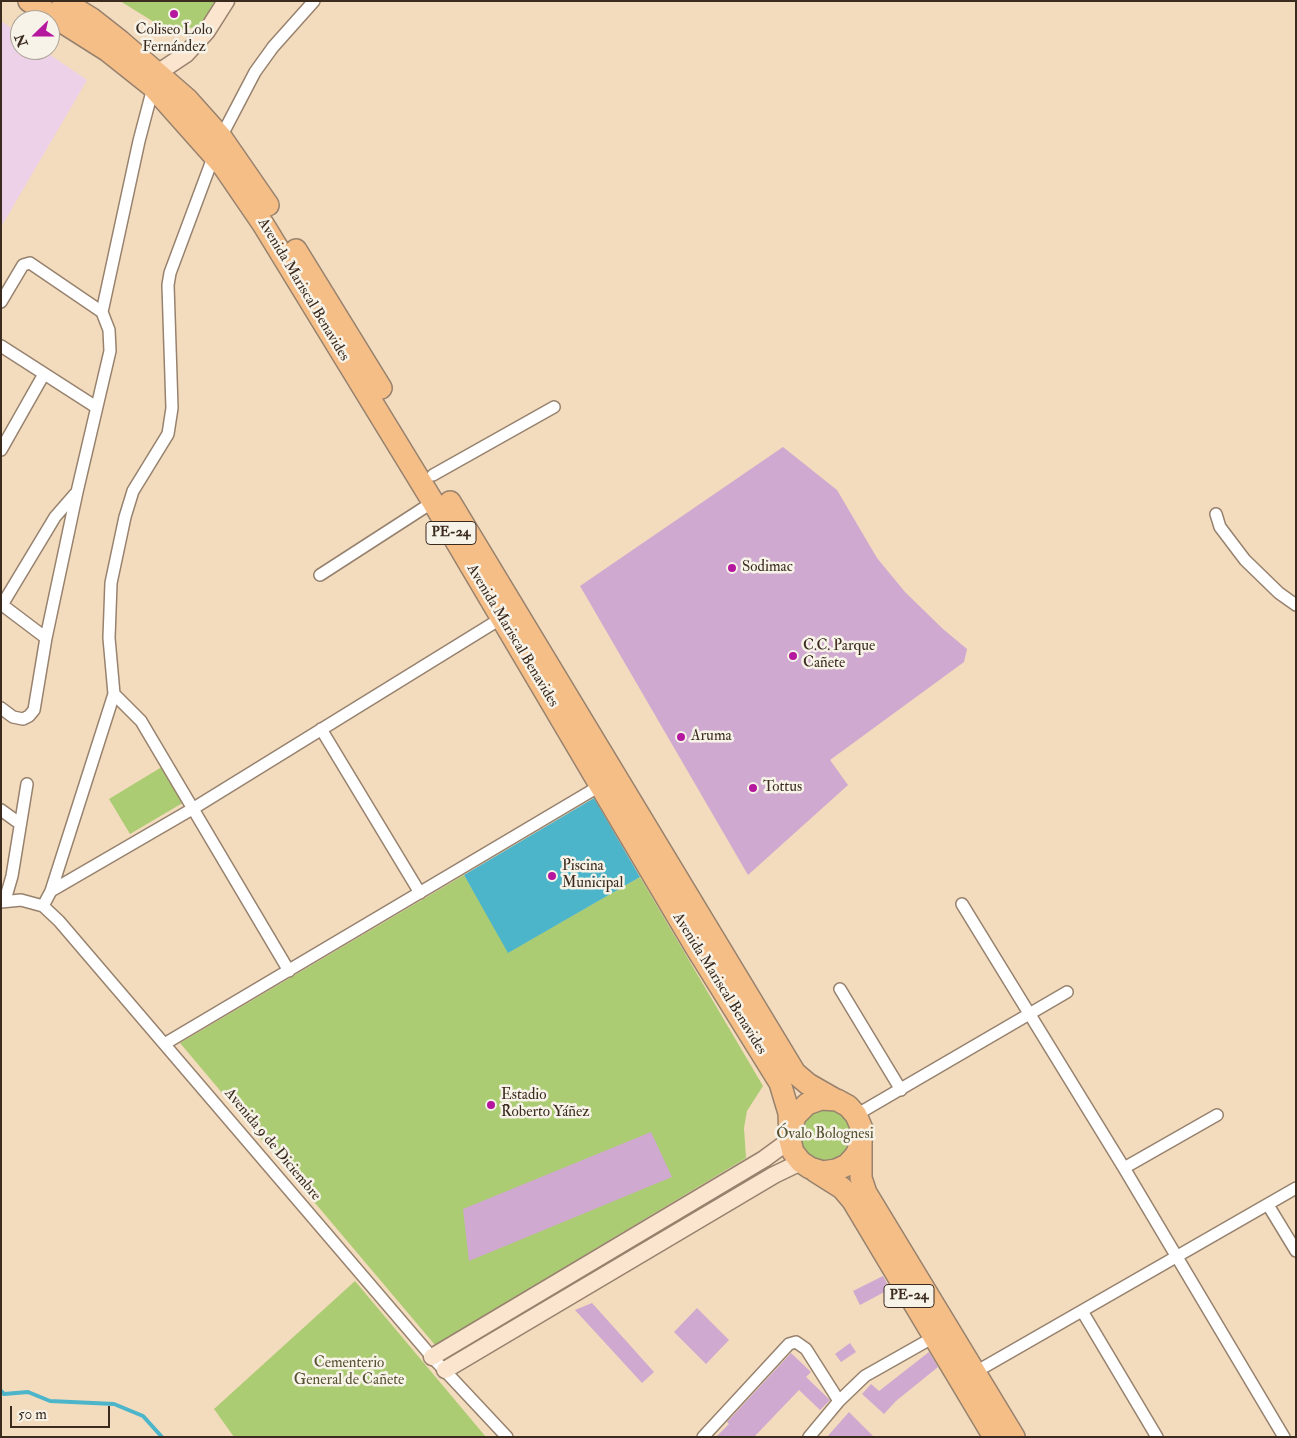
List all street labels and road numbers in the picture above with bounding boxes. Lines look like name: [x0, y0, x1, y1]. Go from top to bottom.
street label: Avenida Mariscal Benavides: [253, 215, 353, 365]
road number: PE-24: [426, 522, 476, 544]
street label: Avenida Mariscal Benavides: [462, 561, 562, 711]
street label: Avenida Mariscal Benavides: [668, 910, 770, 1058]
street label: Avenida 9 de Diciembre: [220, 1085, 324, 1205]
road number: PE-24: [884, 1284, 934, 1308]

